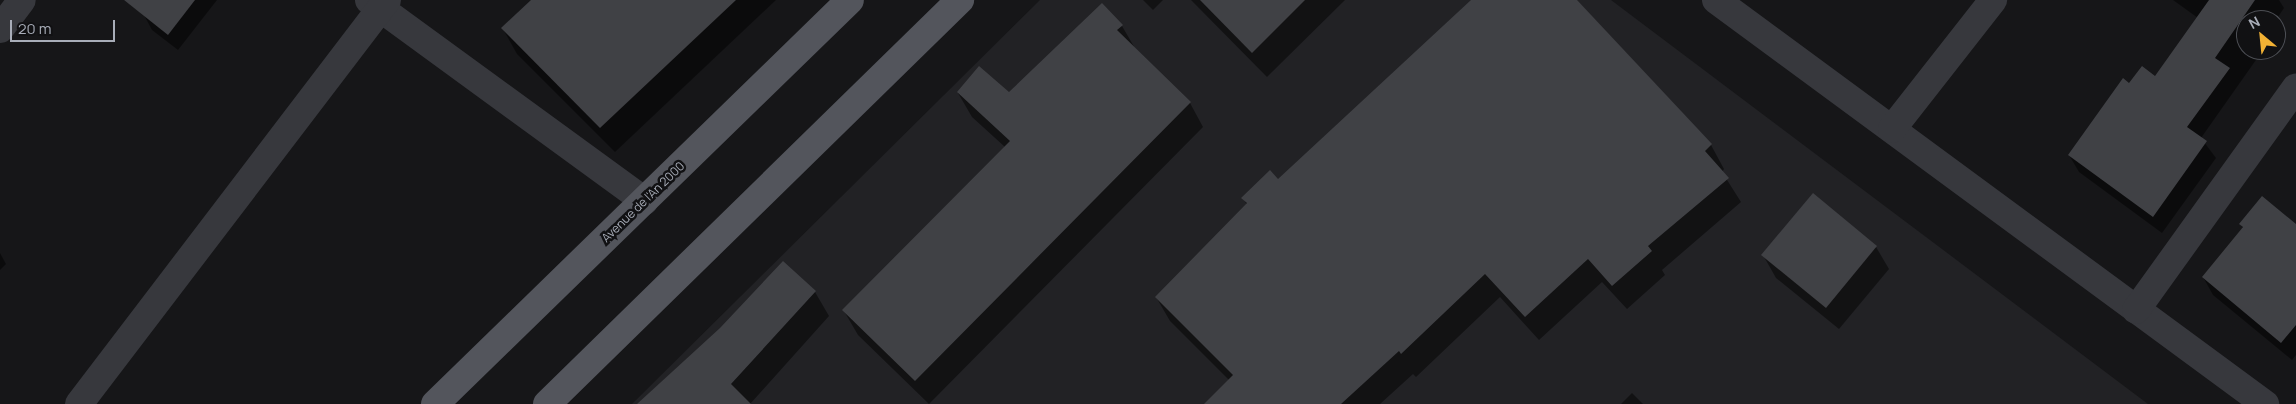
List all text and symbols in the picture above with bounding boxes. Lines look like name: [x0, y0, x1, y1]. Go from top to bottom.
scale bar: [12, 10, 118, 42]
north arrow: [2236, 10, 2286, 60]
text: N: [2245, 11, 2263, 33]
text: 20 m: [18, 18, 51, 39]
street label: Avenue de l'An 2000: [599, 159, 687, 245]

